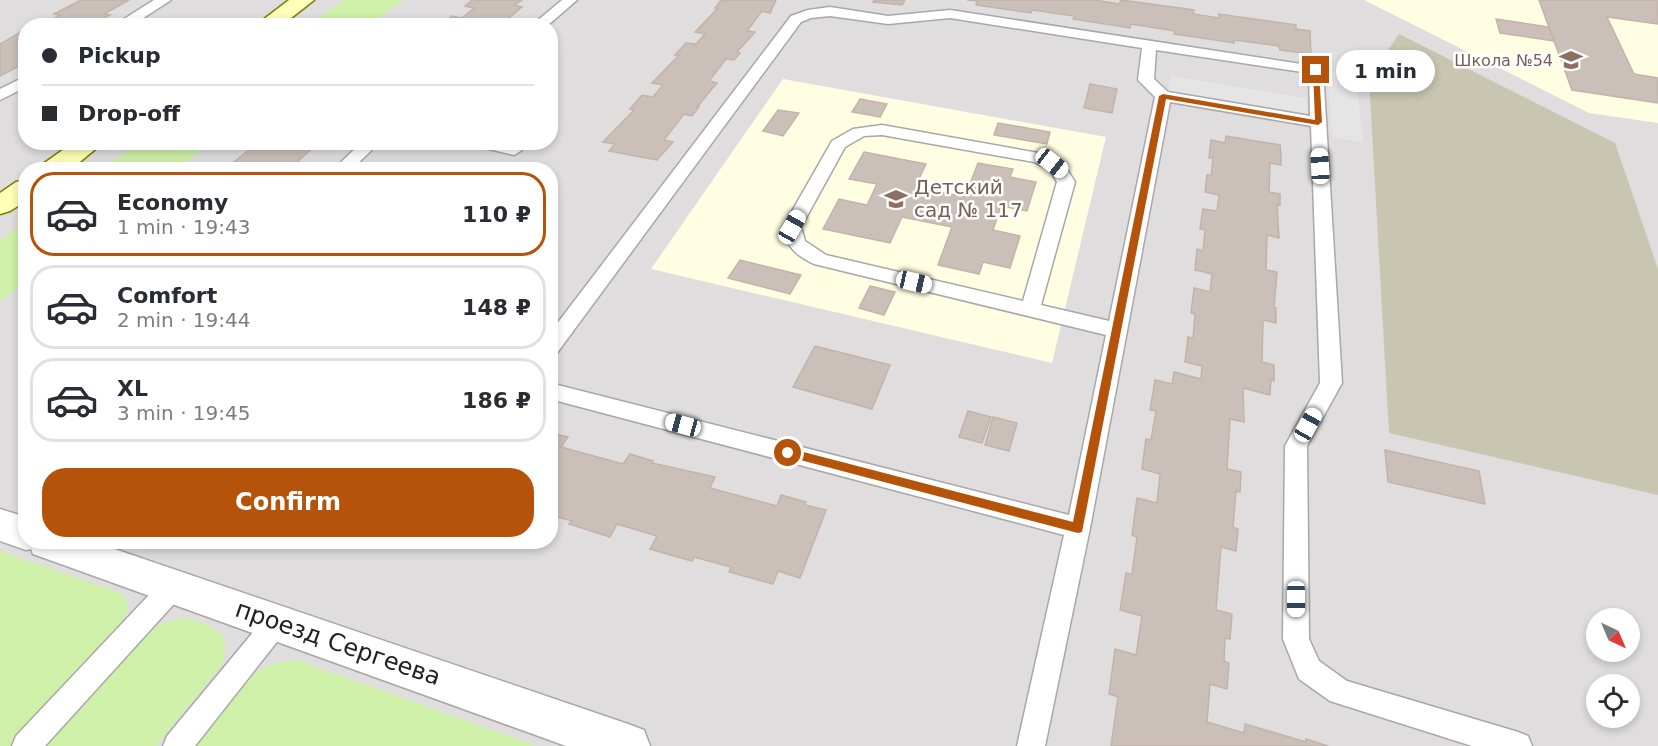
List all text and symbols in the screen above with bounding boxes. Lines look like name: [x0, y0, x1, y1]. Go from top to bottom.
text: Pickup: [78, 43, 161, 68]
school or university icon: Школа №54: [1558, 47, 1584, 73]
callout: 1 min: [1337, 49, 1436, 91]
place label: Школа №54: [1454, 51, 1553, 70]
route end: [1302, 56, 1329, 83]
text: 1 min: [1354, 59, 1417, 83]
text: Drop-off: [78, 101, 180, 126]
car: [1032, 145, 1072, 181]
car: [1310, 148, 1330, 184]
place label: Детский сад № 117: [914, 175, 1023, 222]
school or university icon: Детский сад № 117: [883, 186, 909, 212]
icon: car: [45, 187, 99, 241]
text: Economy: [117, 190, 228, 215]
text: 110 ₽: [462, 202, 531, 227]
car: [775, 207, 809, 247]
text: 1 min · 19:43: [117, 215, 251, 239]
car: [894, 269, 934, 295]
icon: car: [45, 280, 99, 334]
text: Comfort: [117, 283, 217, 308]
text: 148 ₽: [462, 295, 531, 320]
text: 2 min · 19:44: [117, 308, 251, 332]
icon: car: [45, 373, 99, 427]
text: XL: [117, 376, 148, 401]
text: 186 ₽: [462, 388, 531, 413]
text: 3 min · 19:45: [117, 401, 251, 425]
car: [1291, 405, 1325, 445]
car: [663, 412, 703, 438]
route start: [774, 439, 801, 466]
button: Confirm: [42, 468, 534, 537]
car: [1287, 581, 1305, 617]
street label: проезд Сергеева: [232, 595, 444, 691]
north arrow: [1586, 608, 1640, 662]
map controls: [1586, 608, 1640, 728]
button: locate: [1586, 674, 1640, 728]

